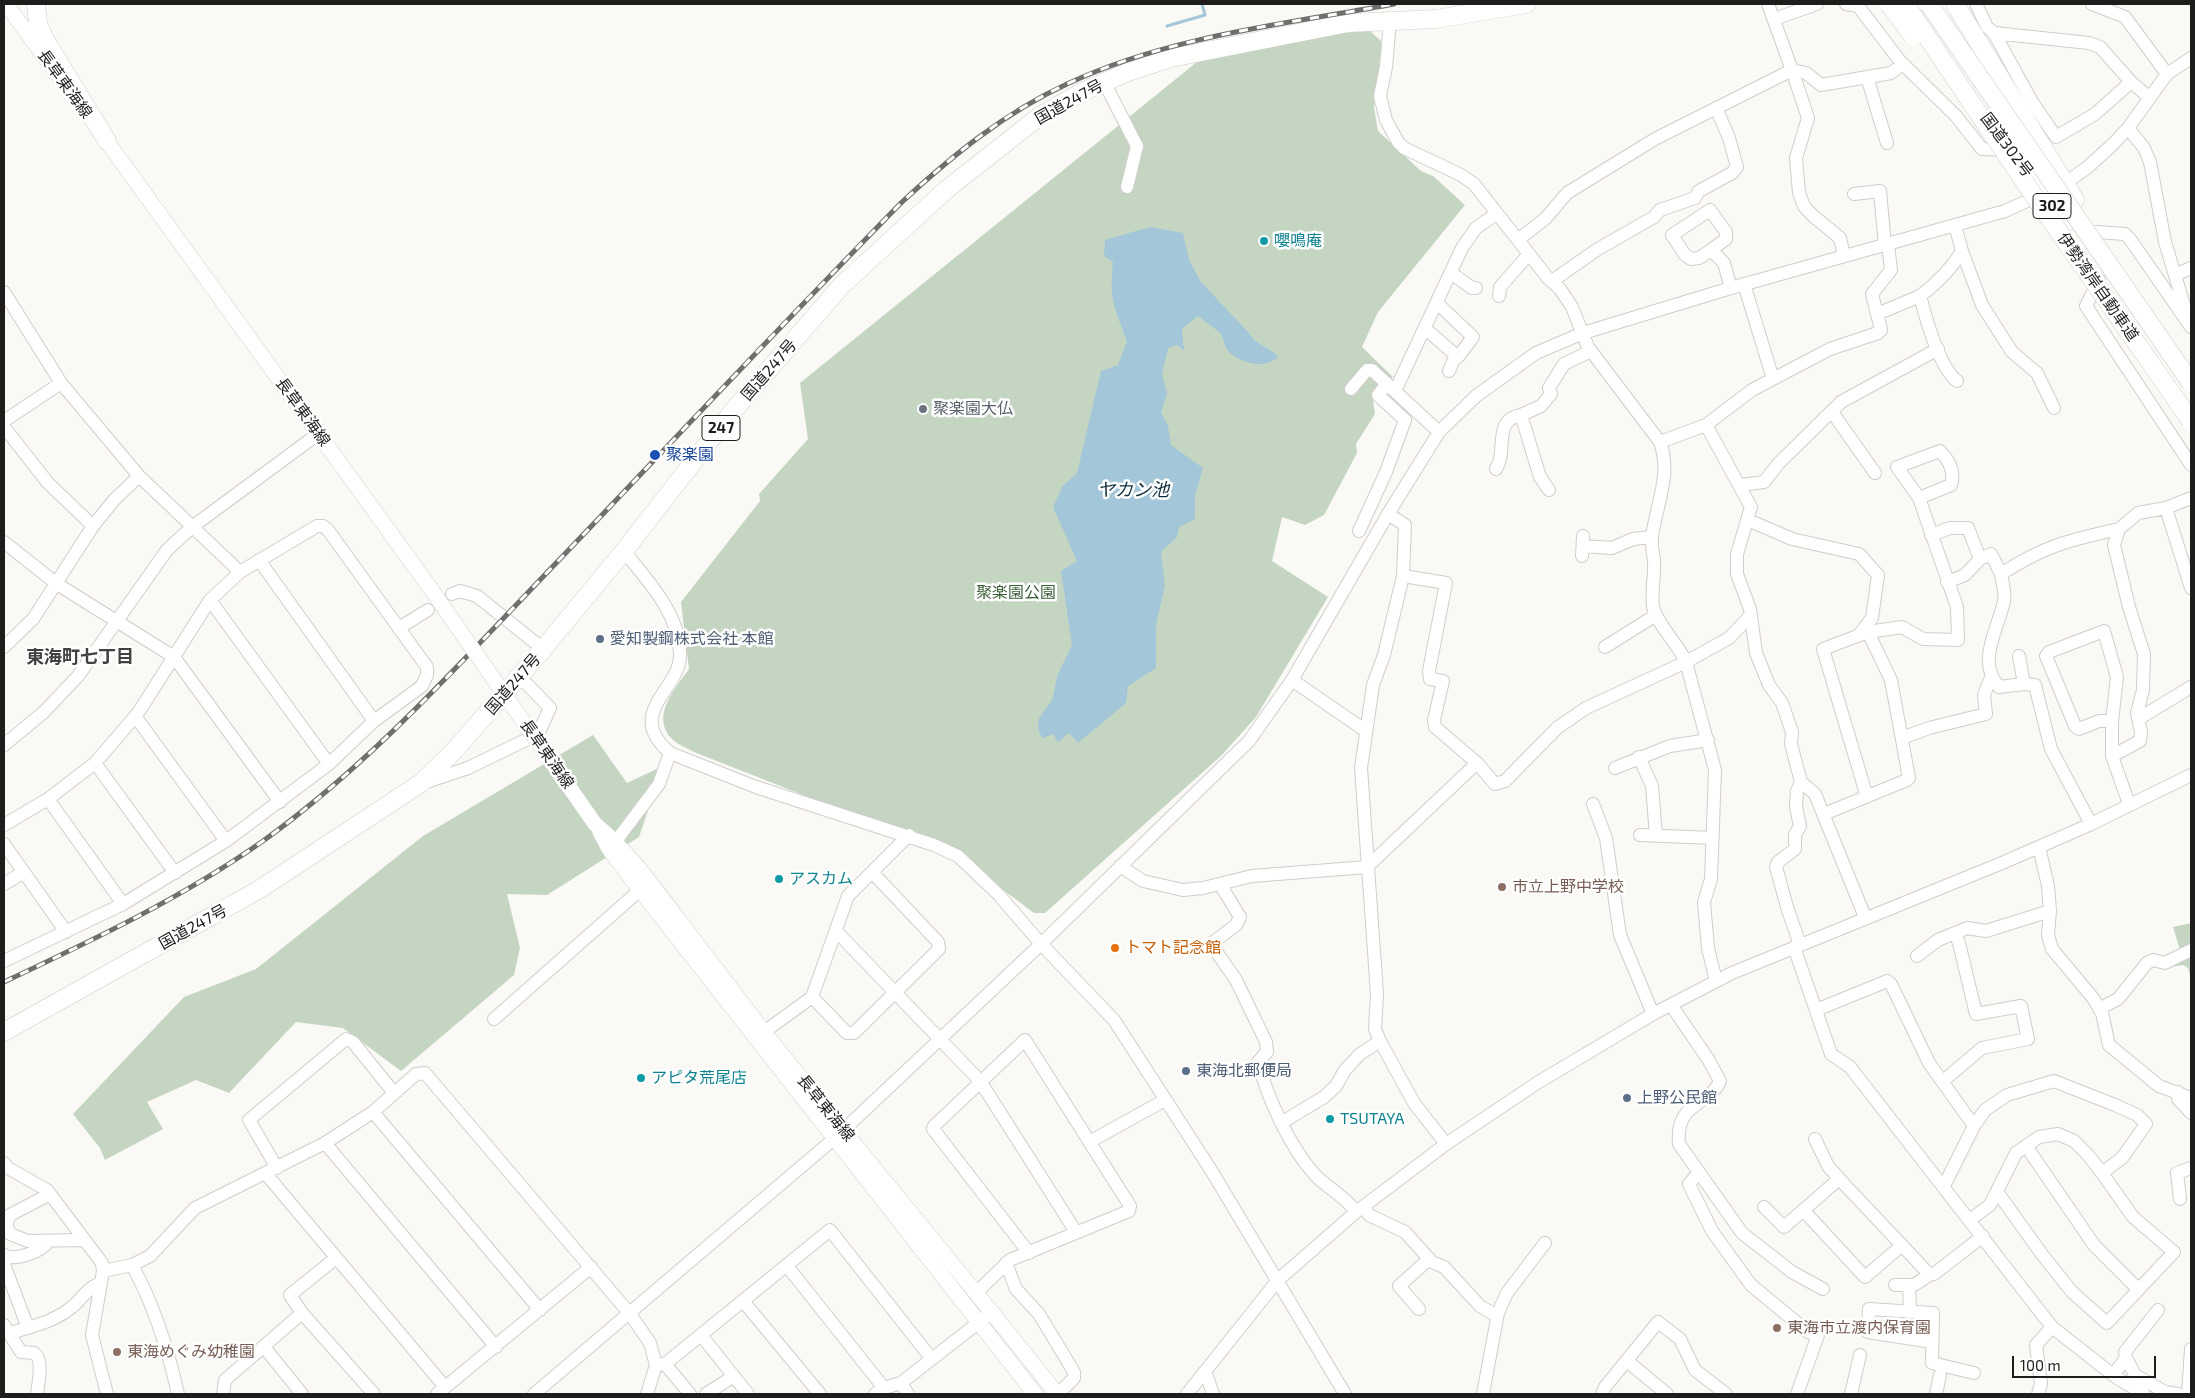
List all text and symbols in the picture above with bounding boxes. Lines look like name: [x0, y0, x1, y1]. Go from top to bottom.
street label: 長草東海線: [34, 46, 96, 122]
street label: 国道247号: [1032, 75, 1106, 129]
street label: 国道302号: [1977, 109, 2037, 181]
road number: 302: [2033, 194, 2071, 218]
street label: 伊勢湾岸自動車道: [2053, 229, 2143, 345]
place label: 嚶鳴庵: [1274, 231, 1322, 251]
marker: 嚶鳴庵: [1258, 235, 1270, 247]
street label: 国道247号: [737, 335, 801, 405]
street label: 長草東海線: [272, 374, 334, 450]
place label: 聚楽園大仏: [933, 399, 1013, 419]
marker: 聚楽園大仏: [917, 403, 929, 415]
road number: 247: [702, 416, 740, 440]
place label: 聚楽園: [666, 445, 714, 465]
marker: 聚楽園: [648, 448, 662, 462]
water label: ヤカン池: [1097, 479, 1169, 501]
park label: 聚楽園公園: [976, 583, 1056, 603]
place label: 愛知製鋼株式会社 本館: [610, 629, 774, 649]
marker: 愛知製鋼株式会社 本館: [594, 633, 606, 645]
district label: 東海町七丁目: [26, 646, 134, 668]
street label: 国道247号: [481, 649, 545, 719]
street label: 長草東海線: [516, 716, 578, 792]
place label: アスカム: [789, 869, 853, 889]
marker: アスカム: [773, 873, 785, 885]
place label: 市立上野中学校: [1512, 877, 1624, 897]
marker: 市立上野中学校: [1496, 881, 1508, 893]
street label: 国道247号: [156, 900, 230, 954]
place label: トマト記念館: [1125, 938, 1221, 958]
marker: トマト記念館: [1109, 942, 1121, 954]
place label: 東海北郵便局: [1196, 1061, 1292, 1081]
marker: 東海北郵便局: [1180, 1065, 1192, 1077]
place label: アピタ荒尾店: [651, 1068, 747, 1088]
street label: 長草東海線: [793, 1071, 859, 1145]
marker: アピタ荒尾店: [635, 1072, 647, 1084]
place label: 上野公民館: [1637, 1088, 1717, 1108]
marker: 上野公民館: [1621, 1092, 1633, 1104]
place label: TSUTAYA: [1340, 1109, 1405, 1129]
marker: TSUTAYA: [1324, 1113, 1336, 1125]
place label: 東海市立渡内保育園: [1787, 1318, 1931, 1338]
marker: 東海市立渡内保育園: [1771, 1322, 1783, 1334]
place label: 東海めぐみ幼稚園: [127, 1342, 255, 1362]
marker: 東海めぐみ幼稚園: [111, 1346, 123, 1358]
scale bar: [2015, 1346, 2159, 1378]
text: 100 m: [2020, 1356, 2061, 1374]

